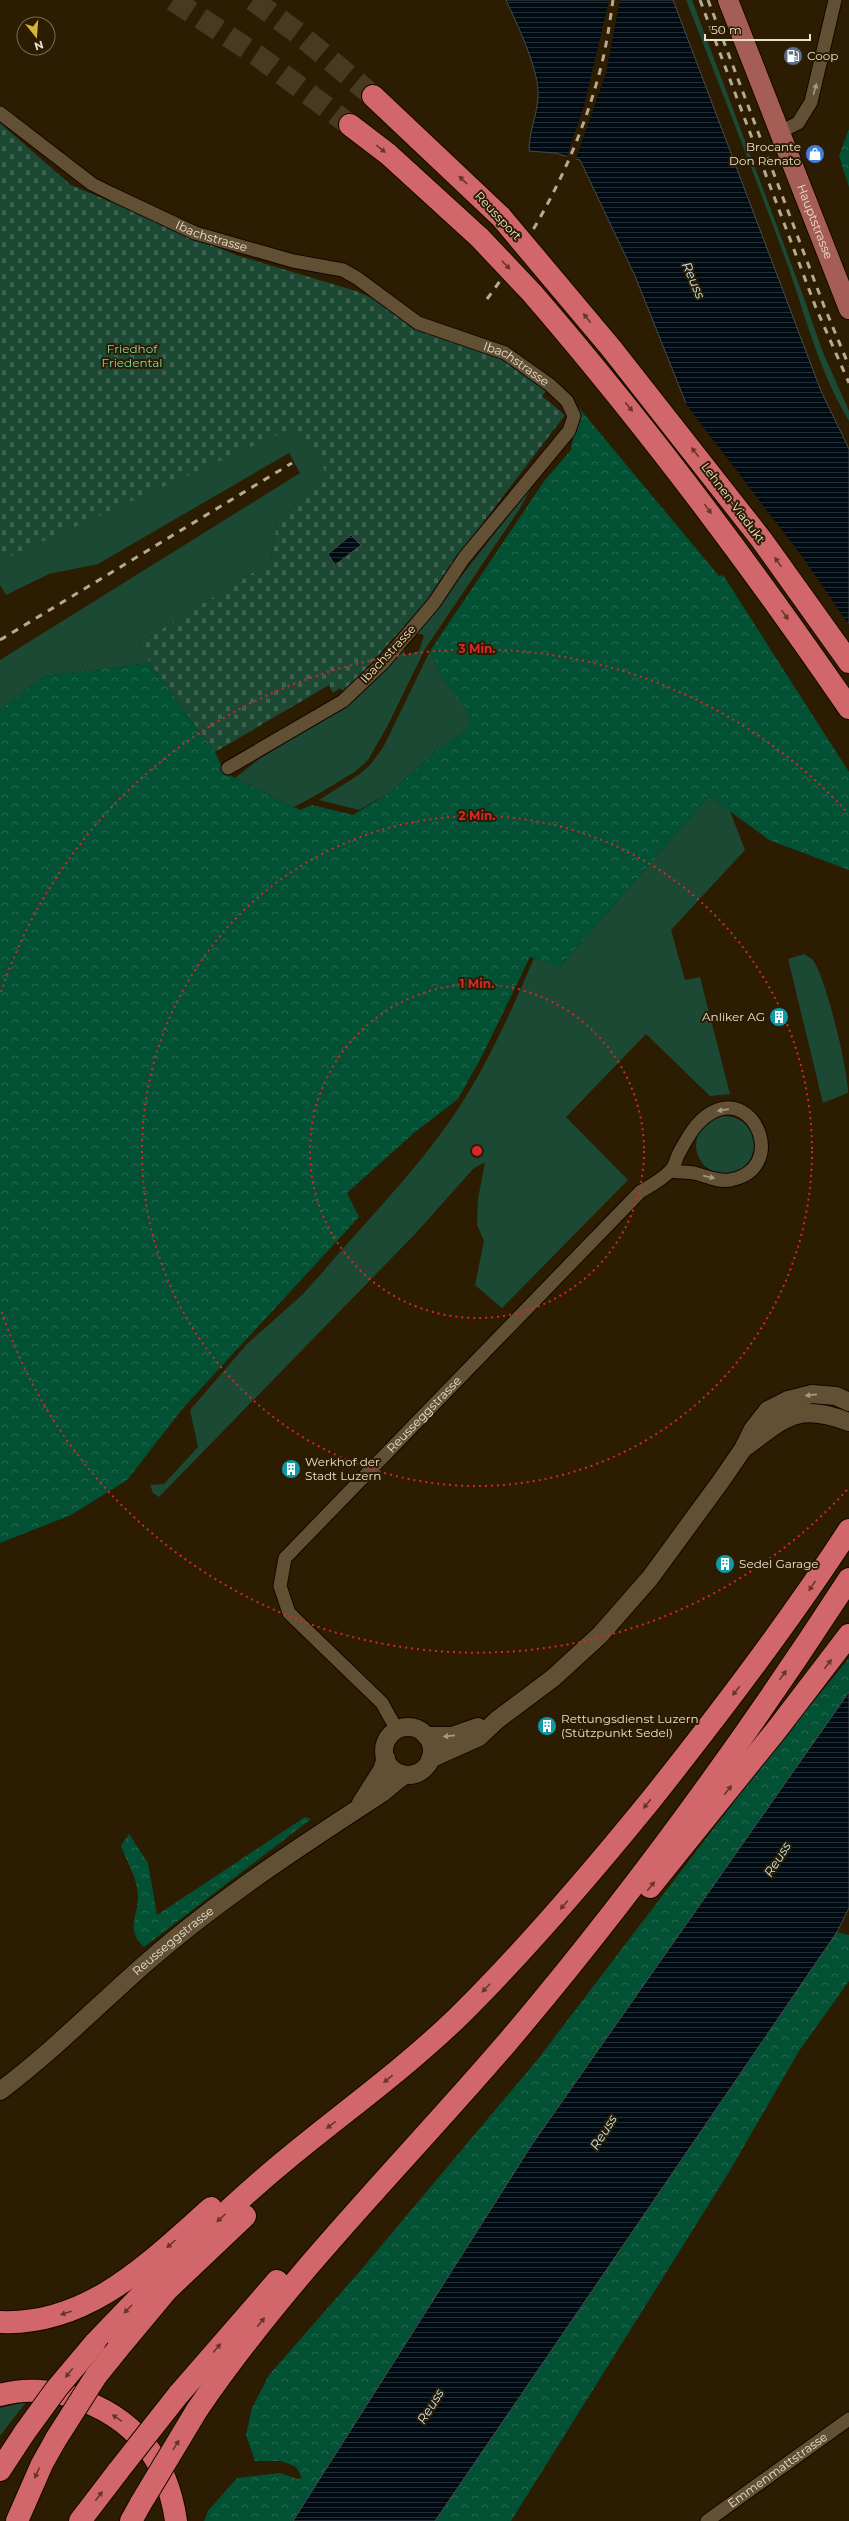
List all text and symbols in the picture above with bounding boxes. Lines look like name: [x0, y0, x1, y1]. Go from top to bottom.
north arrow: [16, 16, 56, 56]
scale bar: [705, 16, 810, 42]
text: 50 m: [711, 22, 742, 37]
text: N: [33, 38, 45, 54]
fuel station icon: Coop: [782, 45, 804, 67]
place label: Coop: [807, 48, 838, 63]
one-way arrow: [812, 82, 818, 94]
place label: Brocante Don Renato: [729, 139, 801, 168]
shop icon: Brocante Don Renato: [804, 143, 826, 165]
one-way arrow: [375, 145, 386, 153]
one-way arrow: [458, 175, 468, 185]
street label: Hauptstrasse: [794, 182, 837, 261]
street label: Reussport: [472, 188, 525, 243]
street label: Ibachstrasse: [173, 217, 249, 255]
water label: Reuss: [679, 259, 709, 302]
one-way arrow: [501, 260, 511, 270]
one-way arrow: [582, 313, 591, 323]
street label: Ibachstrasse: [482, 338, 552, 389]
park label: Friedhof Friedental: [101, 341, 163, 370]
one-way arrow: [624, 401, 633, 412]
one-way arrow: [691, 447, 699, 458]
street label: Lehnen-Viadukt: [698, 460, 769, 546]
one-way arrow: [704, 504, 712, 515]
one-way arrow: [774, 556, 782, 567]
one-way arrow: [781, 609, 789, 620]
street label: Ibachstrasse: [357, 621, 419, 686]
text: 3 Min.: [457, 641, 496, 656]
text: 2 Min.: [459, 808, 495, 823]
text: 1 Min.: [460, 976, 494, 991]
building icon: Anliker AG: [768, 1006, 790, 1028]
place label: Anliker AG: [702, 1009, 765, 1024]
one-way arrow: [716, 1107, 729, 1113]
centre of rings: [470, 1144, 484, 1158]
one-way arrow: [702, 1175, 715, 1181]
street label: Reusseggstrasse: [383, 1373, 464, 1456]
one-way arrow: [805, 1391, 817, 1398]
place label: Werkhof der Stadt Luzern: [305, 1454, 381, 1483]
building icon: Werkhof der Stadt Luzern: [280, 1458, 302, 1480]
building icon: Sedel Garage: [714, 1553, 736, 1575]
place label: Sedel Garage: [739, 1556, 819, 1571]
one-way arrow: [808, 1580, 816, 1591]
one-way arrow: [823, 1658, 832, 1669]
one-way arrow: [779, 1670, 787, 1681]
one-way arrow: [731, 1685, 740, 1696]
place label: Rettungsdienst Luzern (Stützpunkt Sedel): [561, 1711, 699, 1740]
building icon: Rettungsdienst Luzern (Stützpunkt Sedel): [536, 1715, 558, 1737]
one-way arrow: [443, 1733, 455, 1739]
one-way arrow: [724, 1785, 733, 1796]
one-way arrow: [643, 1799, 651, 1810]
water label: Reuss: [760, 1838, 794, 1880]
one-way arrow: [647, 1881, 656, 1892]
one-way arrow: [559, 1900, 569, 1910]
street label: Reusseggstrasse: [129, 1903, 216, 1979]
one-way arrow: [481, 1983, 491, 1993]
one-way arrow: [383, 2074, 394, 2083]
water label: Reuss: [586, 2111, 620, 2153]
one-way arrow: [325, 2120, 336, 2129]
one-way arrow: [216, 2214, 226, 2223]
one-way arrow: [165, 2239, 176, 2248]
one-way arrow: [123, 2304, 133, 2314]
one-way arrow: [59, 2310, 71, 2316]
one-way arrow: [257, 2317, 265, 2328]
one-way arrow: [213, 2343, 222, 2354]
one-way arrow: [64, 2368, 73, 2379]
water label: Reuss: [413, 2385, 447, 2427]
one-way arrow: [112, 2414, 122, 2422]
street label: Emmenmattstrasse: [724, 2429, 830, 2511]
one-way arrow: [172, 2439, 179, 2451]
one-way arrow: [34, 2468, 40, 2479]
one-way arrow: [95, 2490, 104, 2501]

